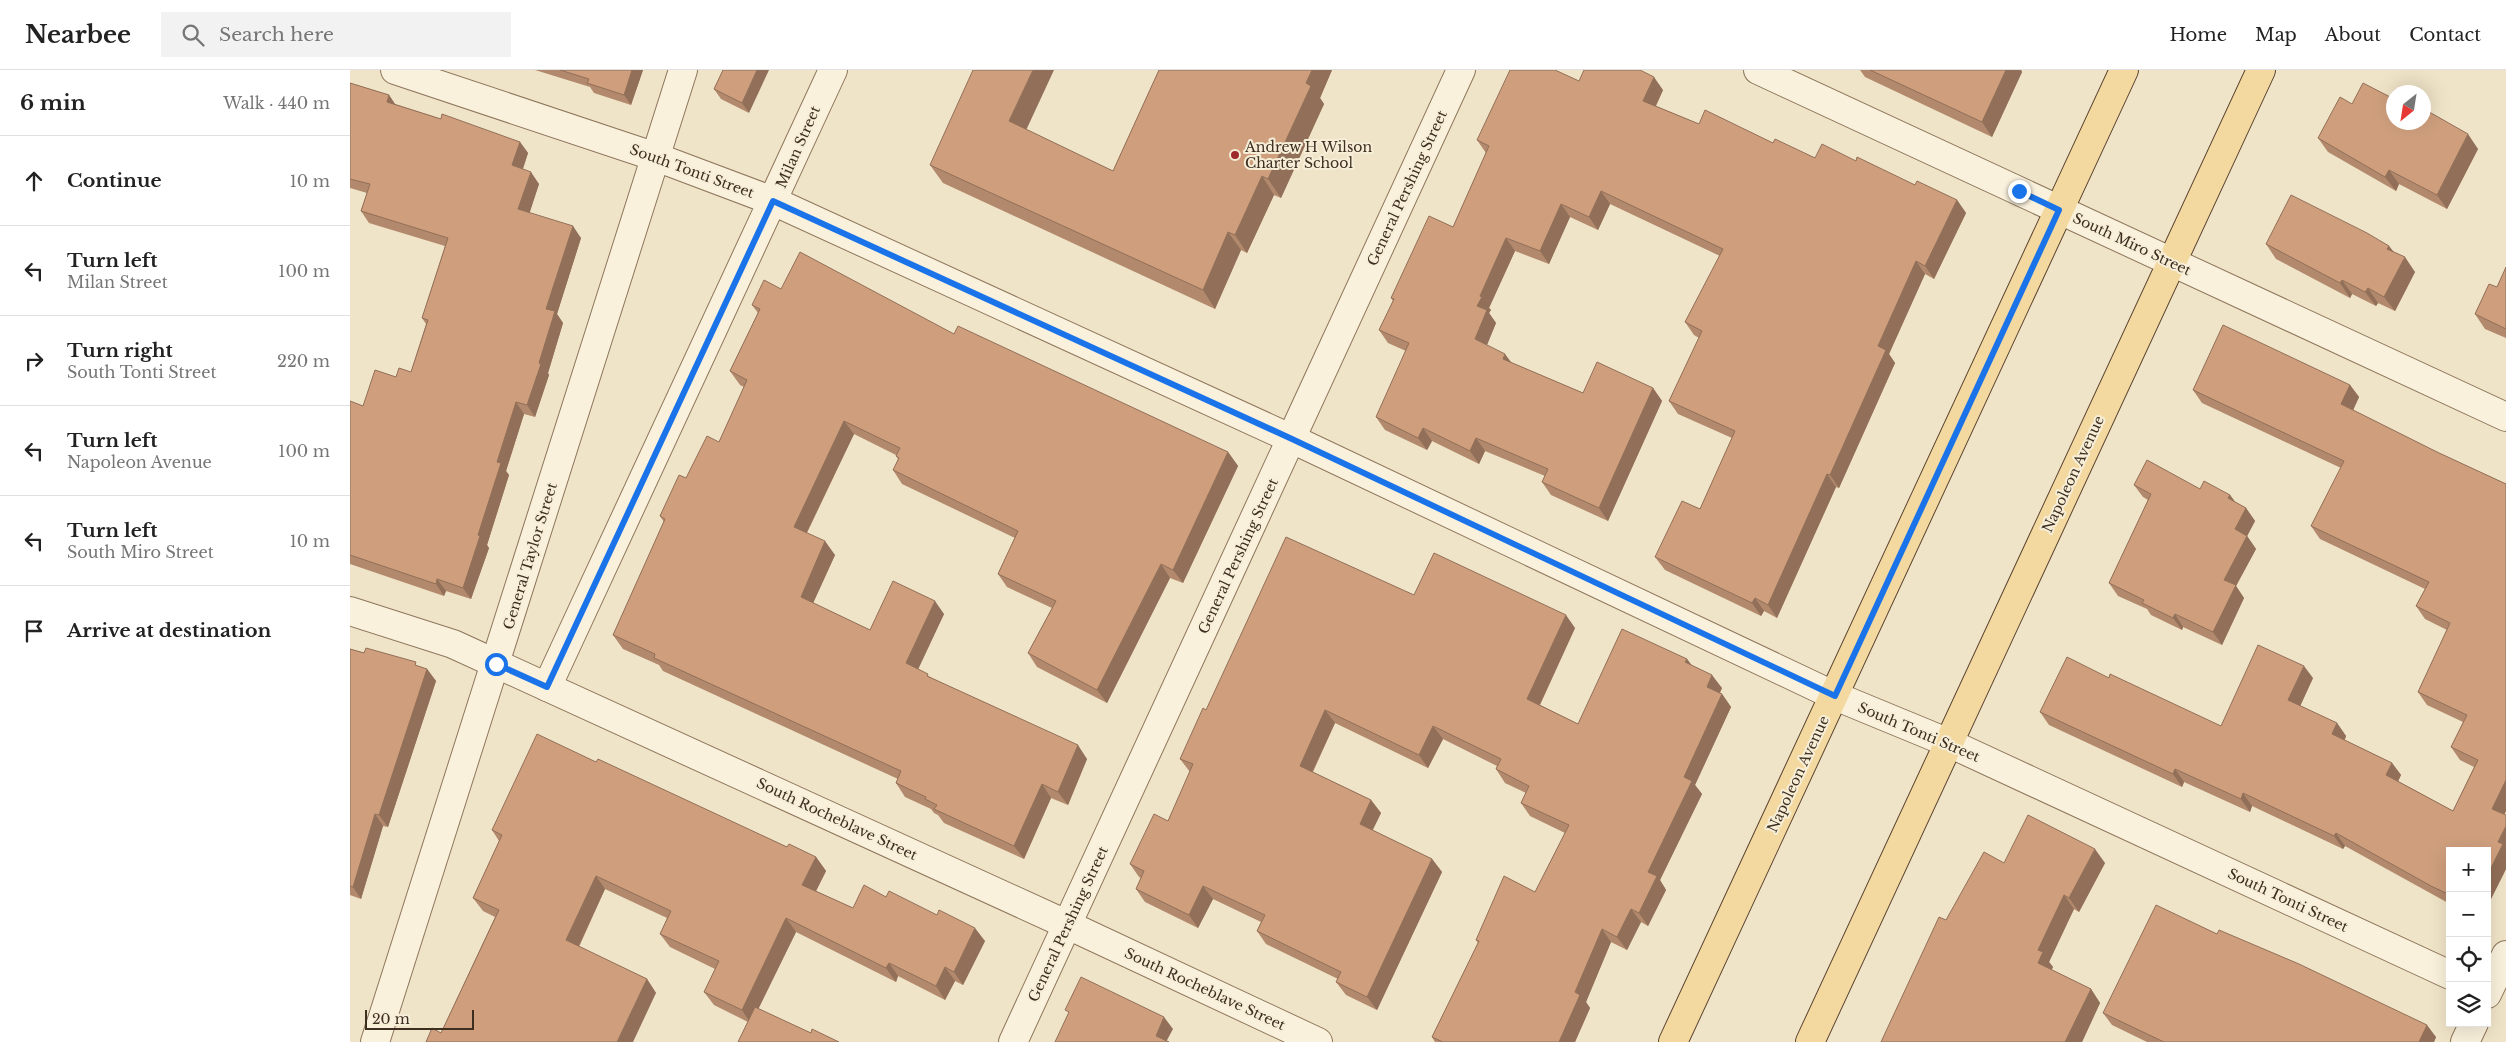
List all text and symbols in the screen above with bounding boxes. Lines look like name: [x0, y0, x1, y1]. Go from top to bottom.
search box: [161, 12, 511, 57]
text: Nearbee: [25, 20, 131, 49]
icon: search: [179, 21, 207, 49]
text: Search here: [219, 23, 334, 46]
text: Home: [2169, 24, 2227, 46]
text: Map: [2255, 24, 2297, 46]
text: About: [2325, 24, 2381, 46]
text: Contact: [2409, 24, 2481, 46]
north arrow: [2386, 85, 2431, 130]
text: 6 min: [20, 90, 86, 116]
text: Walk · 440 m: [223, 93, 330, 113]
street label: Milan Street: [772, 102, 824, 191]
street label: General Pershing Street: [1363, 107, 1451, 269]
place label: Andrew H Wilson Charter School: [1244, 138, 1372, 172]
street label: South Tonti Street: [627, 140, 757, 202]
marker: Andrew H Wilson Charter School: [1229, 149, 1241, 161]
icon: ahead: [20, 167, 48, 195]
text: Continue: [67, 169, 162, 192]
text: 10 m: [290, 171, 330, 191]
route end: [2008, 180, 2031, 203]
street label: South Miro Street: [2070, 209, 2195, 280]
text: Turn left: [67, 249, 158, 272]
icon: left: [20, 257, 48, 285]
text: 100 m: [278, 261, 330, 281]
text: Milan Street: [67, 272, 168, 292]
text: Turn right: [67, 339, 173, 362]
icon: right: [20, 347, 48, 375]
text: 220 m: [277, 351, 330, 371]
text: South Tonti Street: [67, 362, 216, 382]
street label: Napoleon Avenue: [2038, 413, 2108, 535]
text: Turn left: [67, 429, 158, 452]
icon: left: [20, 437, 48, 465]
text: 100 m: [278, 441, 330, 461]
text: Napoleon Avenue: [67, 452, 212, 472]
street label: General Pershing Street: [1194, 475, 1282, 637]
street label: General Taylor Street: [499, 480, 561, 632]
text: Turn left: [67, 519, 158, 542]
icon: left: [20, 527, 48, 555]
text: 10 m: [290, 531, 330, 551]
text: South Miro Street: [67, 542, 214, 562]
icon: arrive: [20, 617, 48, 645]
text: Arrive at destination: [67, 619, 271, 642]
route start: [485, 653, 508, 676]
street label: South Tonti Street: [1855, 698, 1983, 766]
street label: Napoleon Avenue: [1763, 713, 1833, 835]
street label: South Rocheblave Street: [754, 774, 921, 864]
street label: General Pershing Street: [1024, 843, 1112, 1005]
map controls: [2446, 847, 2491, 1027]
button: +: [2446, 847, 2491, 892]
street label: South Tonti Street: [2225, 864, 2352, 936]
button: −: [2446, 892, 2491, 937]
button: locate: [2446, 937, 2491, 982]
street label: South Rocheblave Street: [1122, 944, 1289, 1034]
button: layers: [2446, 982, 2491, 1027]
scale bar: [365, 1007, 474, 1030]
text: 20 m: [372, 1010, 410, 1028]

